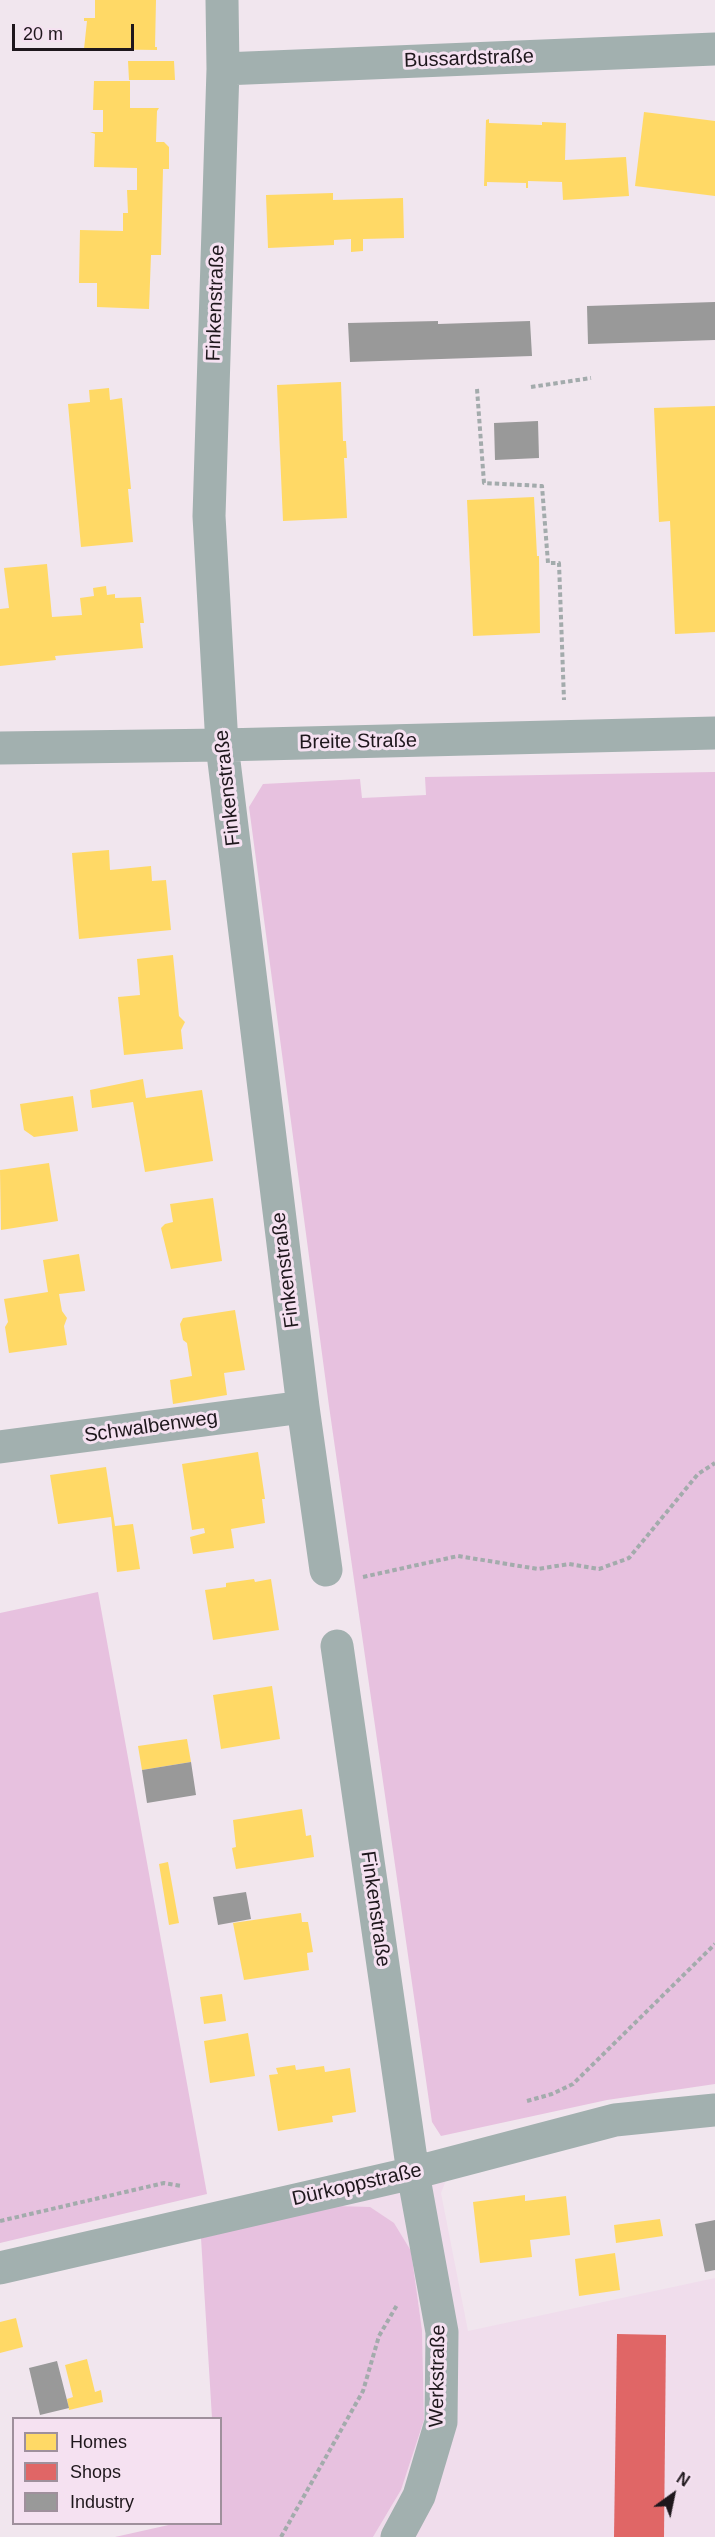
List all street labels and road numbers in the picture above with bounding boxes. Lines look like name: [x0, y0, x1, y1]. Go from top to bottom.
street label: Bussardstraße: [404, 45, 534, 73]
street label: Finkenstraße: [202, 244, 230, 362]
street label: Finkenstraße: [210, 729, 246, 847]
street label: Breite Straße: [299, 729, 417, 755]
street label: Finkenstraße: [267, 1211, 305, 1329]
street label: Schwalbenweg: [83, 1406, 219, 1448]
street label: Finkenstraße: [355, 1850, 395, 1968]
street label: Dürkoppstraße: [290, 2158, 424, 2212]
street label: Werkstraße: [425, 2324, 451, 2428]

